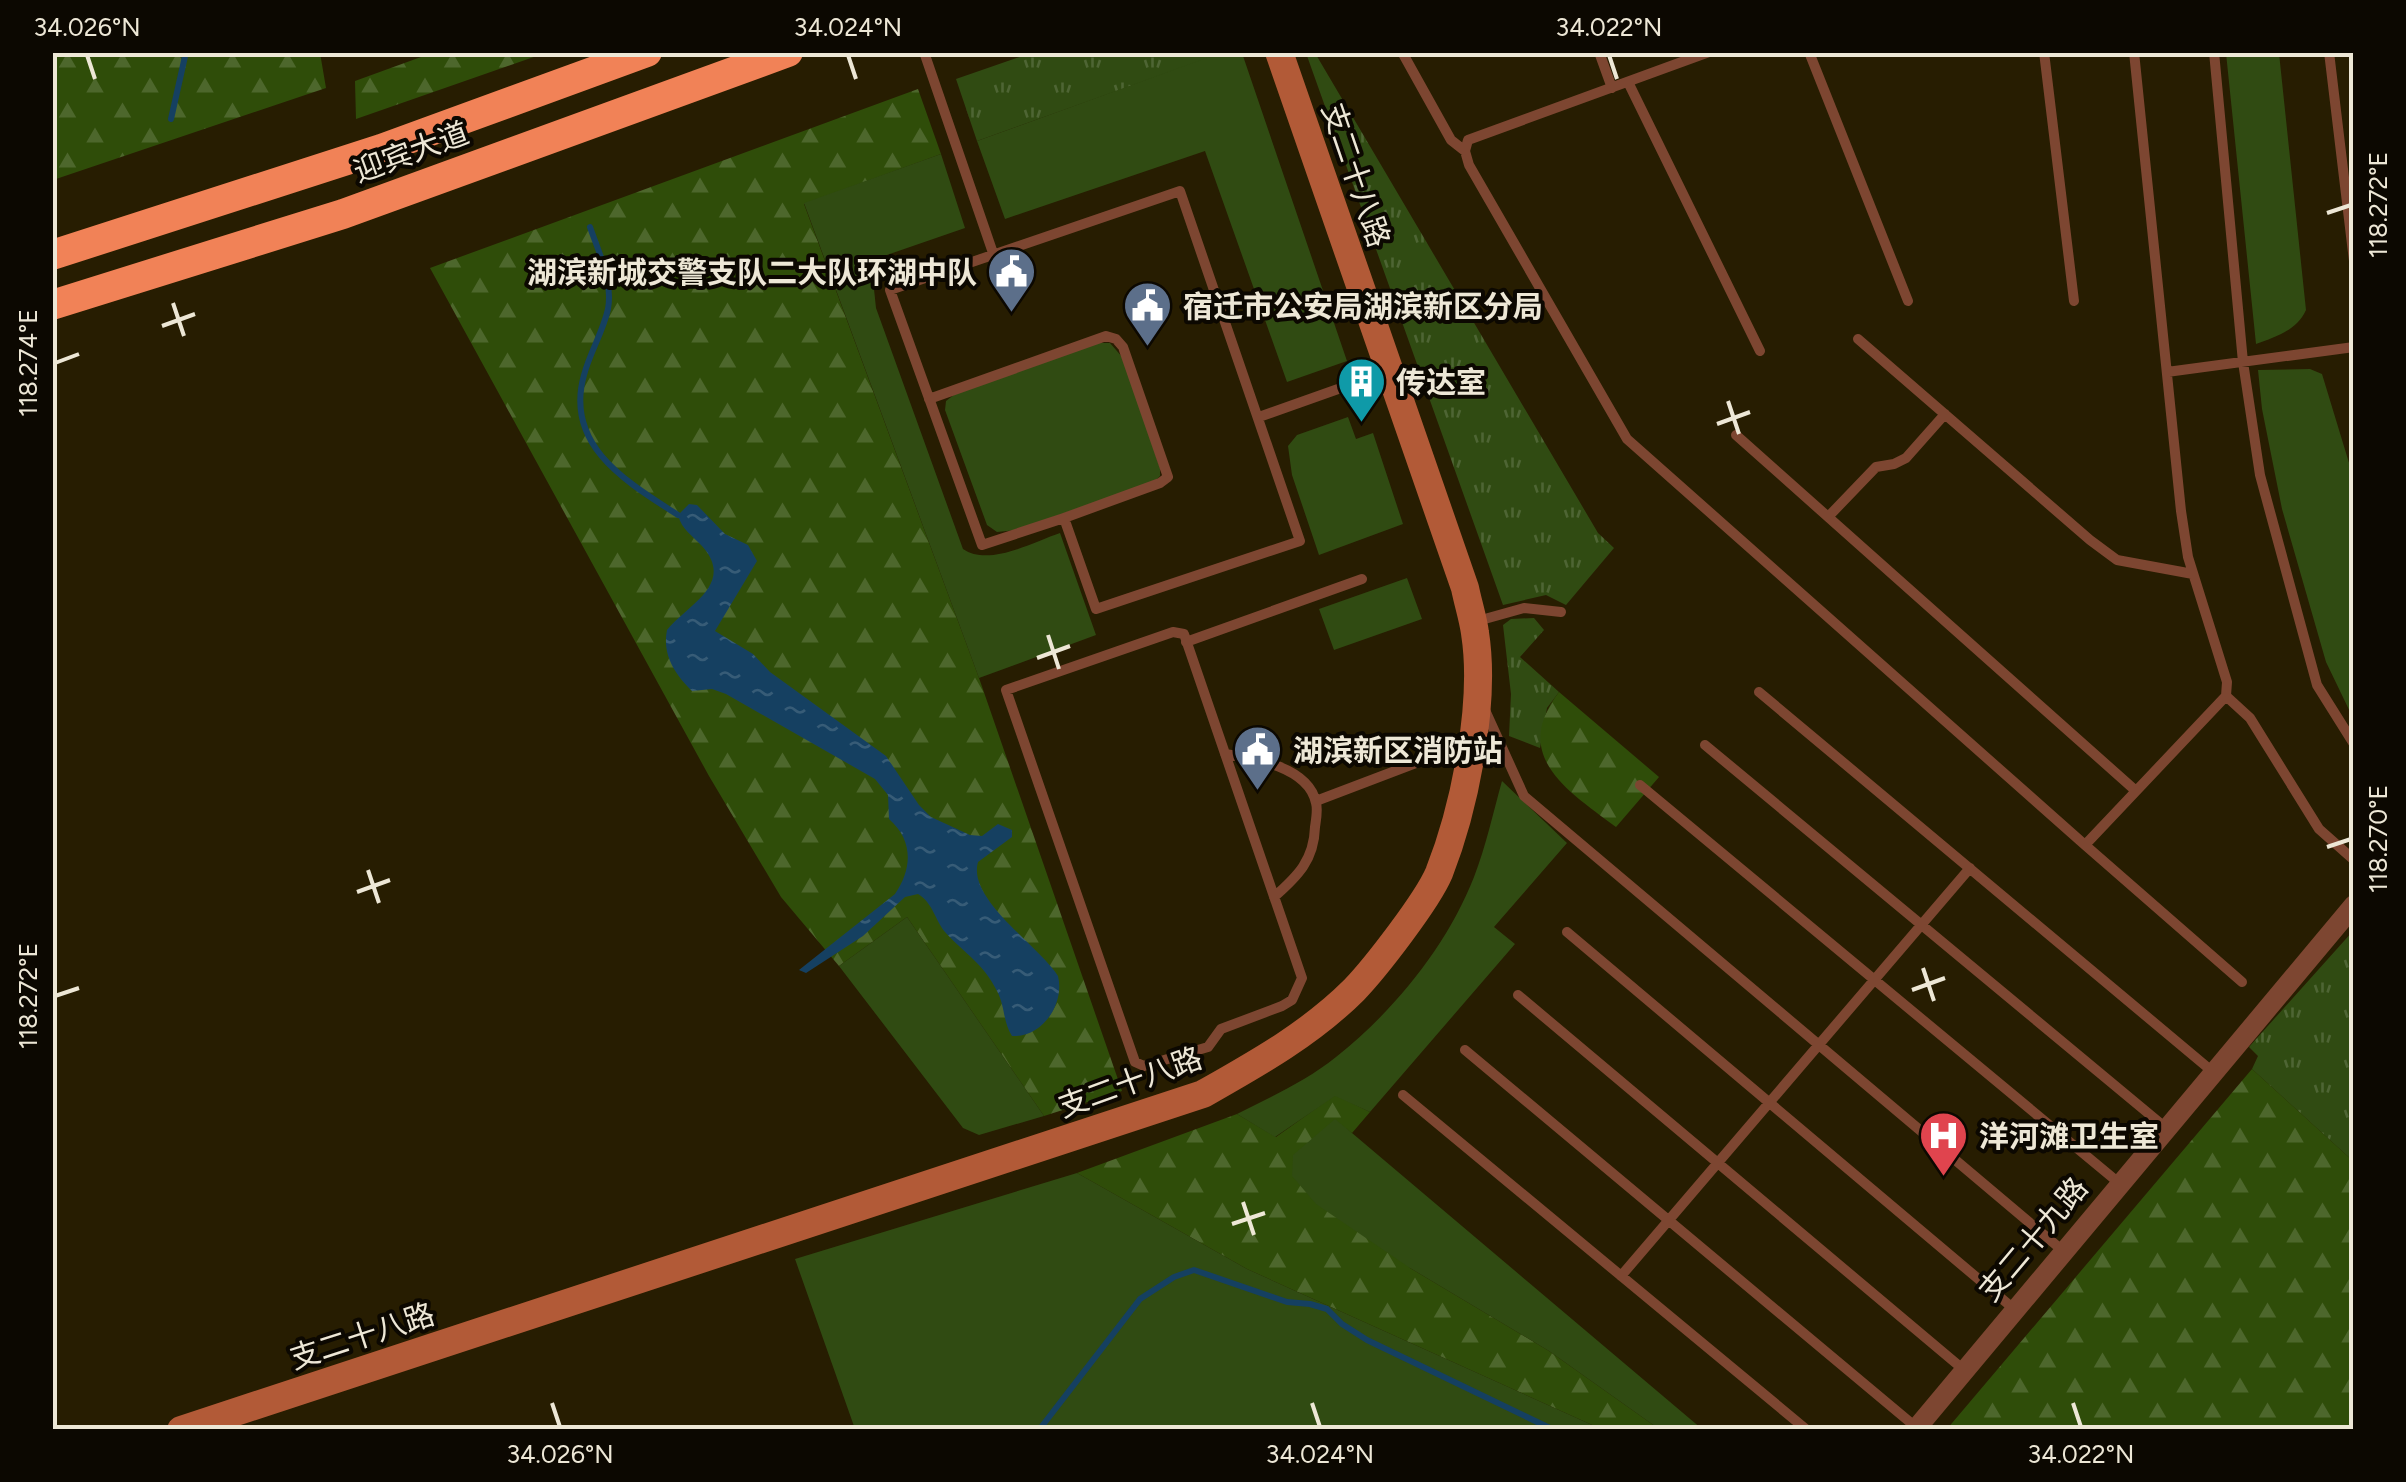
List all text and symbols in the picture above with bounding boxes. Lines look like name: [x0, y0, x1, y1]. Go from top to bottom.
text: 34.026°N: [33, 12, 141, 42]
text: 34.024°N: [794, 12, 902, 42]
text: 34.022°N: [1556, 12, 1662, 42]
street label: 支二十八路: [1314, 98, 1398, 252]
street label: 迎宾大道: [348, 114, 474, 190]
text: 118.272°E: [2363, 152, 2393, 258]
public building icon: 湖滨新城交警支队二大队环湖中队: [986, 246, 1038, 314]
place label: 湖滨新城交警支队二大队环湖中队: [527, 254, 977, 291]
public building icon: 宿迁市公安局湖滨新区分局: [1122, 280, 1174, 348]
place label: 宿迁市公安局湖滨新区分局: [1183, 288, 1543, 325]
text: 118.274°E: [13, 309, 43, 417]
building icon: 传达室: [1335, 356, 1387, 424]
place label: 传达室: [1396, 364, 1486, 401]
public building icon: 湖滨新区消防站: [1232, 724, 1284, 792]
place label: 湖滨新区消防站: [1293, 732, 1503, 769]
text: 118.270°E: [2363, 785, 2393, 893]
text: 118.272°E: [13, 943, 43, 1049]
street label: 支二十八路: [1053, 1039, 1207, 1125]
hospital icon: 洋河滩卫生室: [1918, 1110, 1970, 1178]
place label: 洋河滩卫生室: [1979, 1118, 2159, 1155]
street label: 支二十九路: [1971, 1170, 2095, 1308]
street label: 支二十八路: [285, 1295, 439, 1377]
text: 34.026°N: [506, 1439, 614, 1469]
text: 34.024°N: [1266, 1439, 1374, 1469]
text: 34.022°N: [2028, 1439, 2134, 1469]

